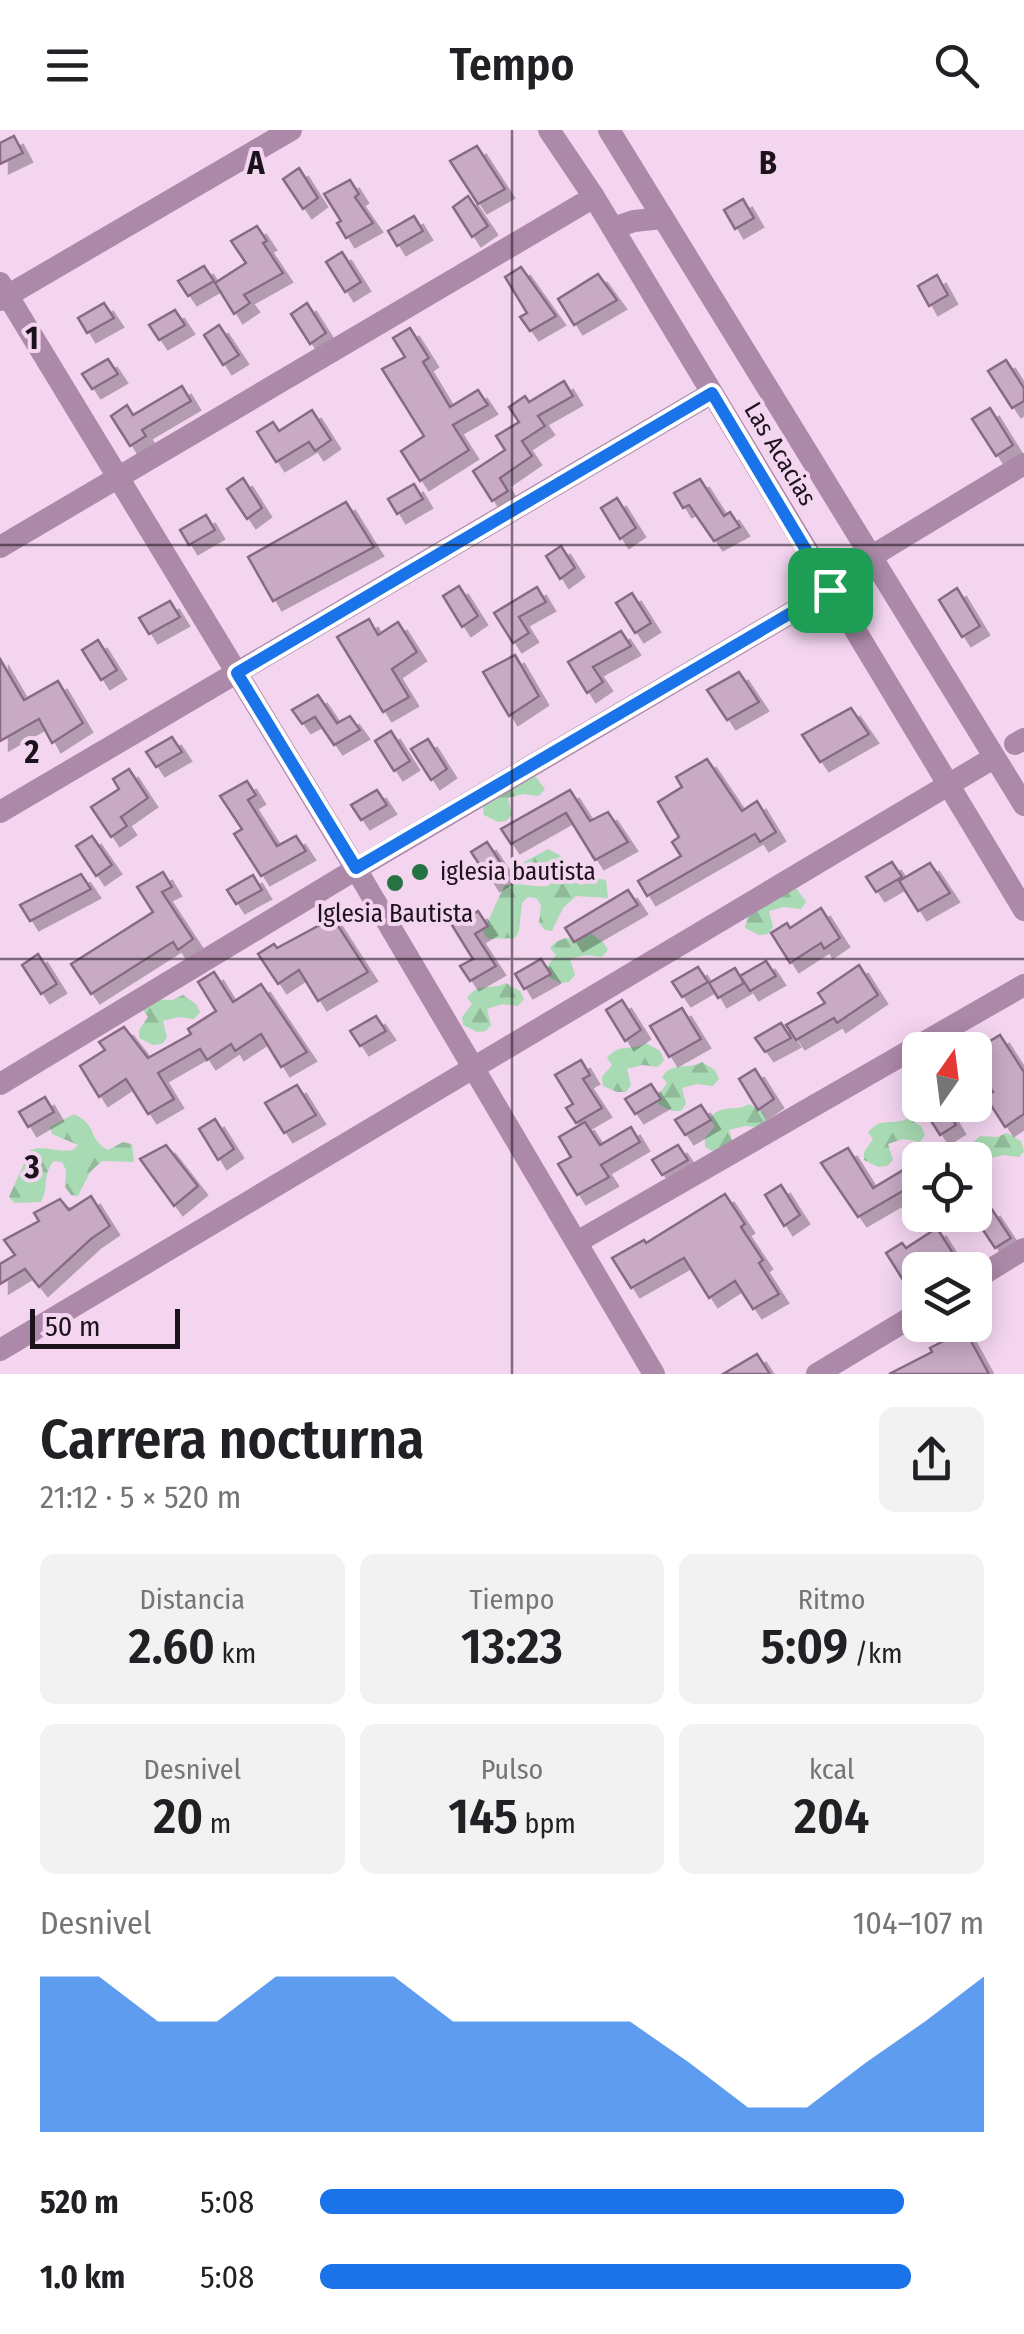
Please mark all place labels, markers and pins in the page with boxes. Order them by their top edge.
pin [788,548,873,633]
place label: iglesia bautista [440,857,596,887]
marker: iglesia bautista [409,861,431,883]
marker: Iglesia Bautista [384,872,406,894]
place label: Iglesia Bautista [317,899,473,929]

